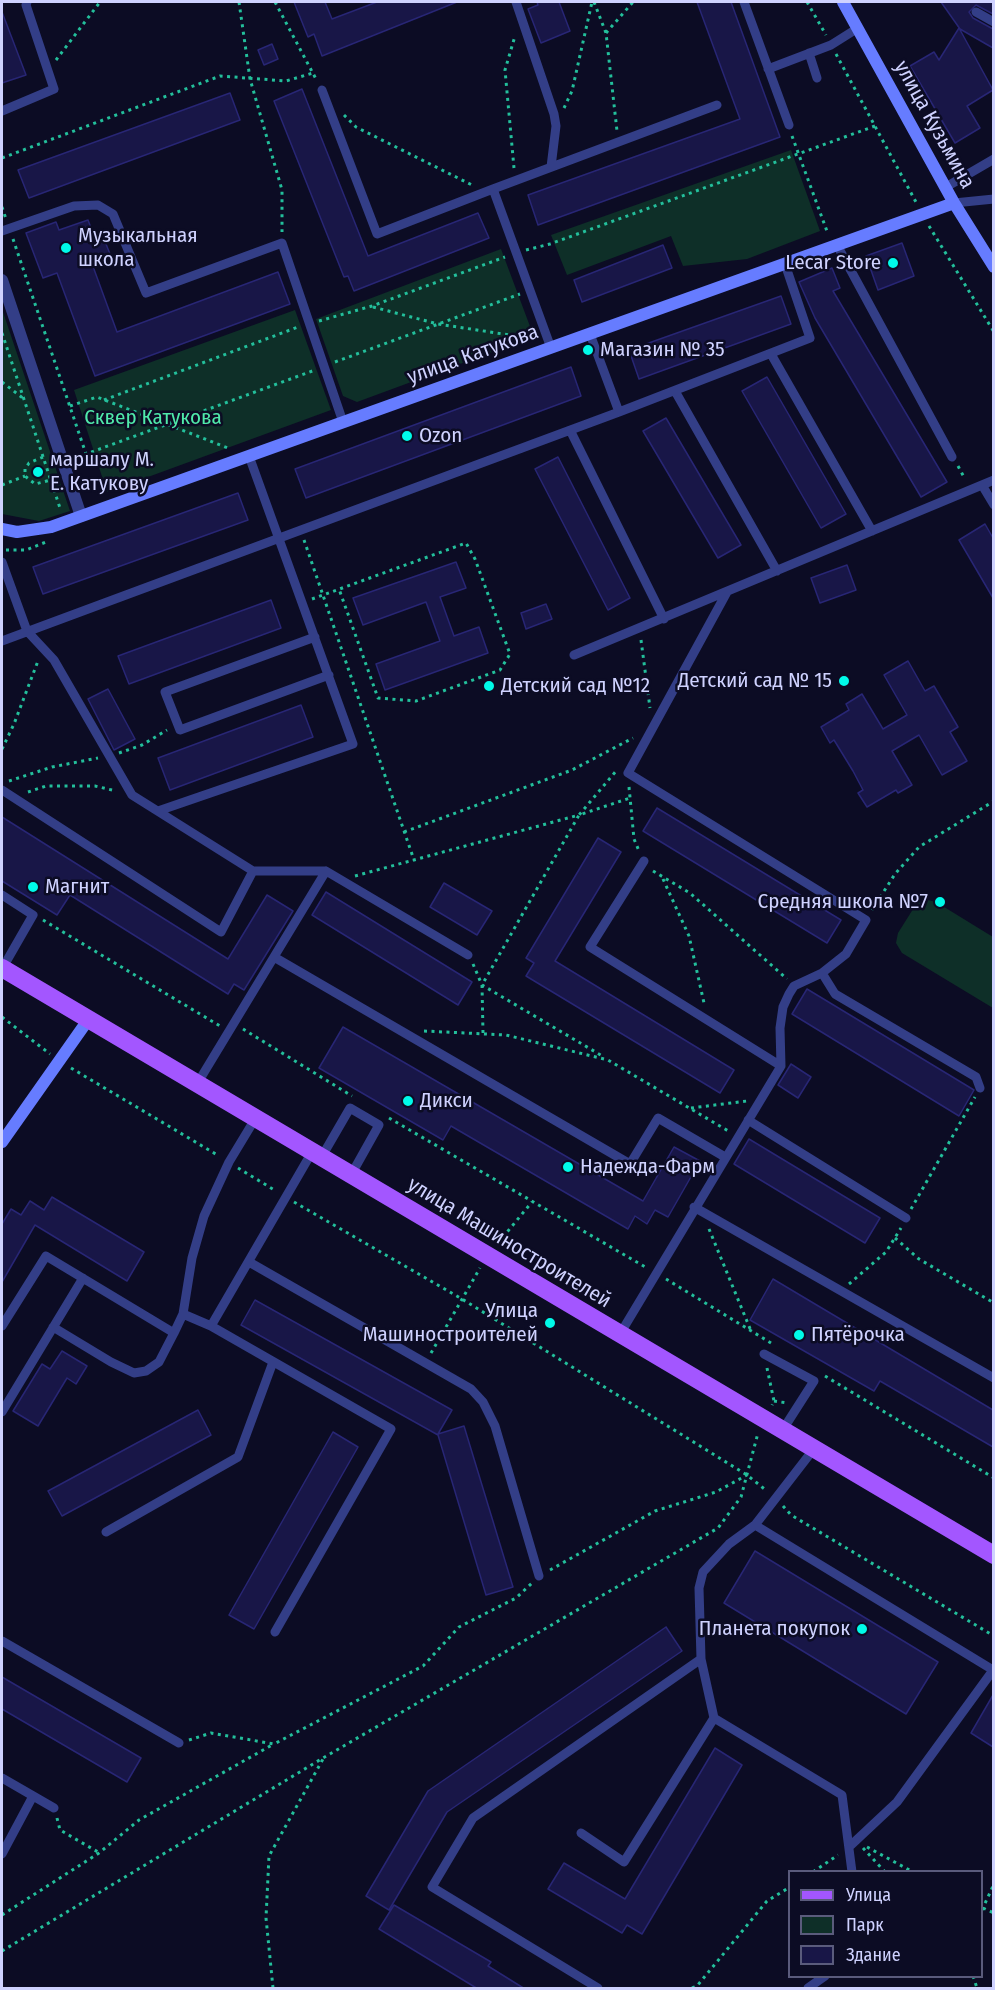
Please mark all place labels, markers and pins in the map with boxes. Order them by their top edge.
place label: Музыкальная школа [78,223,198,273]
marker: Музыкальная школа [59,241,73,255]
place label: Lecar Store [785,250,881,276]
marker: Lecar Store [886,256,900,270]
place label: Магазин № 35 [600,337,725,363]
marker: Магазин № 35 [581,343,595,357]
place label: Ozon [419,423,462,449]
marker: Ozon [400,429,414,443]
place label: маршалу М. Е. Катукову [50,447,154,497]
marker: маршалу М. Е. Катукову [31,465,45,479]
place label: Детский сад № 15 [678,668,832,694]
place label: Детский сад №12 [501,673,650,699]
marker: Детский сад № 15 [837,674,851,688]
marker: Детский сад №12 [482,679,496,693]
place label: Магнит [45,874,109,900]
marker: Магнит [26,880,40,894]
place label: Средняя школа №7 [758,889,928,915]
marker: Средняя школа №7 [933,895,947,909]
place label: Дикси [420,1088,473,1114]
marker: Дикси [401,1094,415,1108]
place label: Надежда-Фарм [580,1154,715,1180]
marker: Надежда-Фарм [561,1160,575,1174]
place label: Улица Машиностроителей [363,1298,538,1348]
marker: Улица Машиностроителей [543,1316,557,1330]
place label: Пятёрочка [811,1322,905,1348]
marker: Пятёрочка [792,1328,806,1342]
place label: Планета покупок [699,1616,850,1642]
marker: Планета покупок [855,1622,869,1636]

